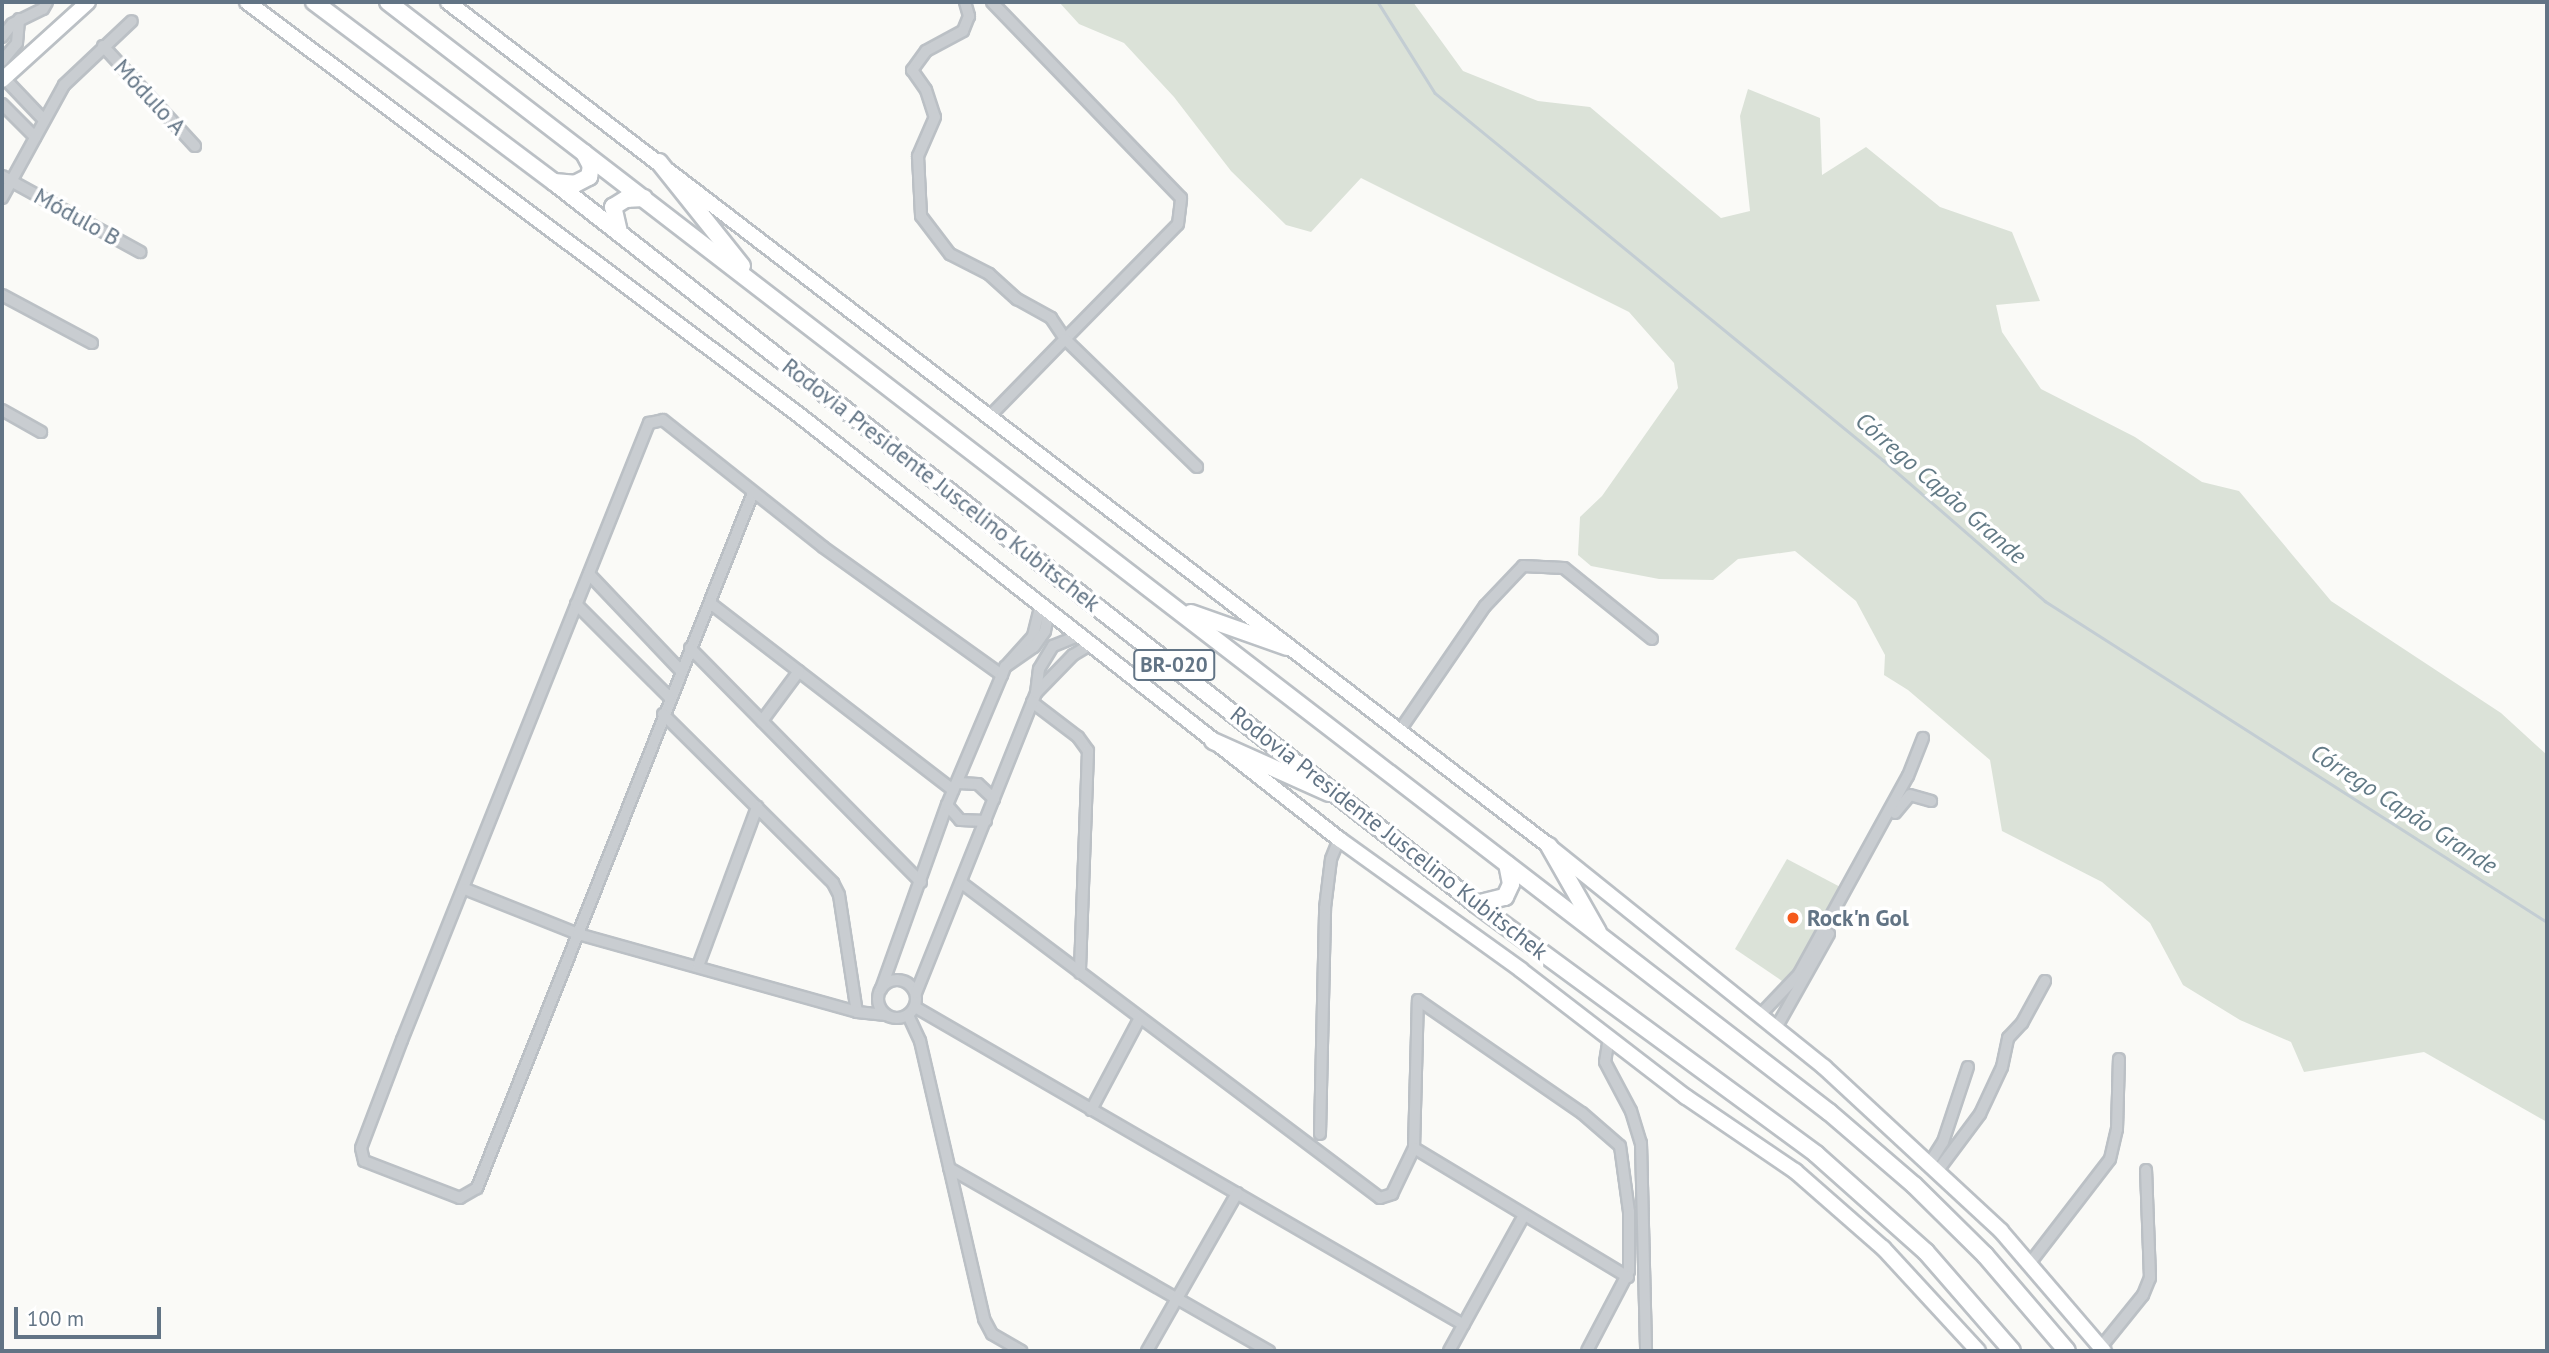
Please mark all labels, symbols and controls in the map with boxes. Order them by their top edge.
street label: Módulo A [108,53,192,141]
street label: Módulo B [29,182,125,252]
street label: Rodovia Presidente Juscelino Kubitschek [777,352,1105,618]
water label: Córrego Capão Grande [1850,406,2032,570]
road number: BR-020 [1132,648,1216,682]
street label: Rodovia Presidente Juscelino Kubitschek [1225,700,1553,966]
water label: Córrego Capão Grande [2305,738,2503,880]
place label: Rock'n Gol [1807,904,1909,932]
marker: Rock'n Gol [1785,910,1801,926]
scale bar [18,1294,164,1338]
text: 100 m [27,1305,84,1332]

